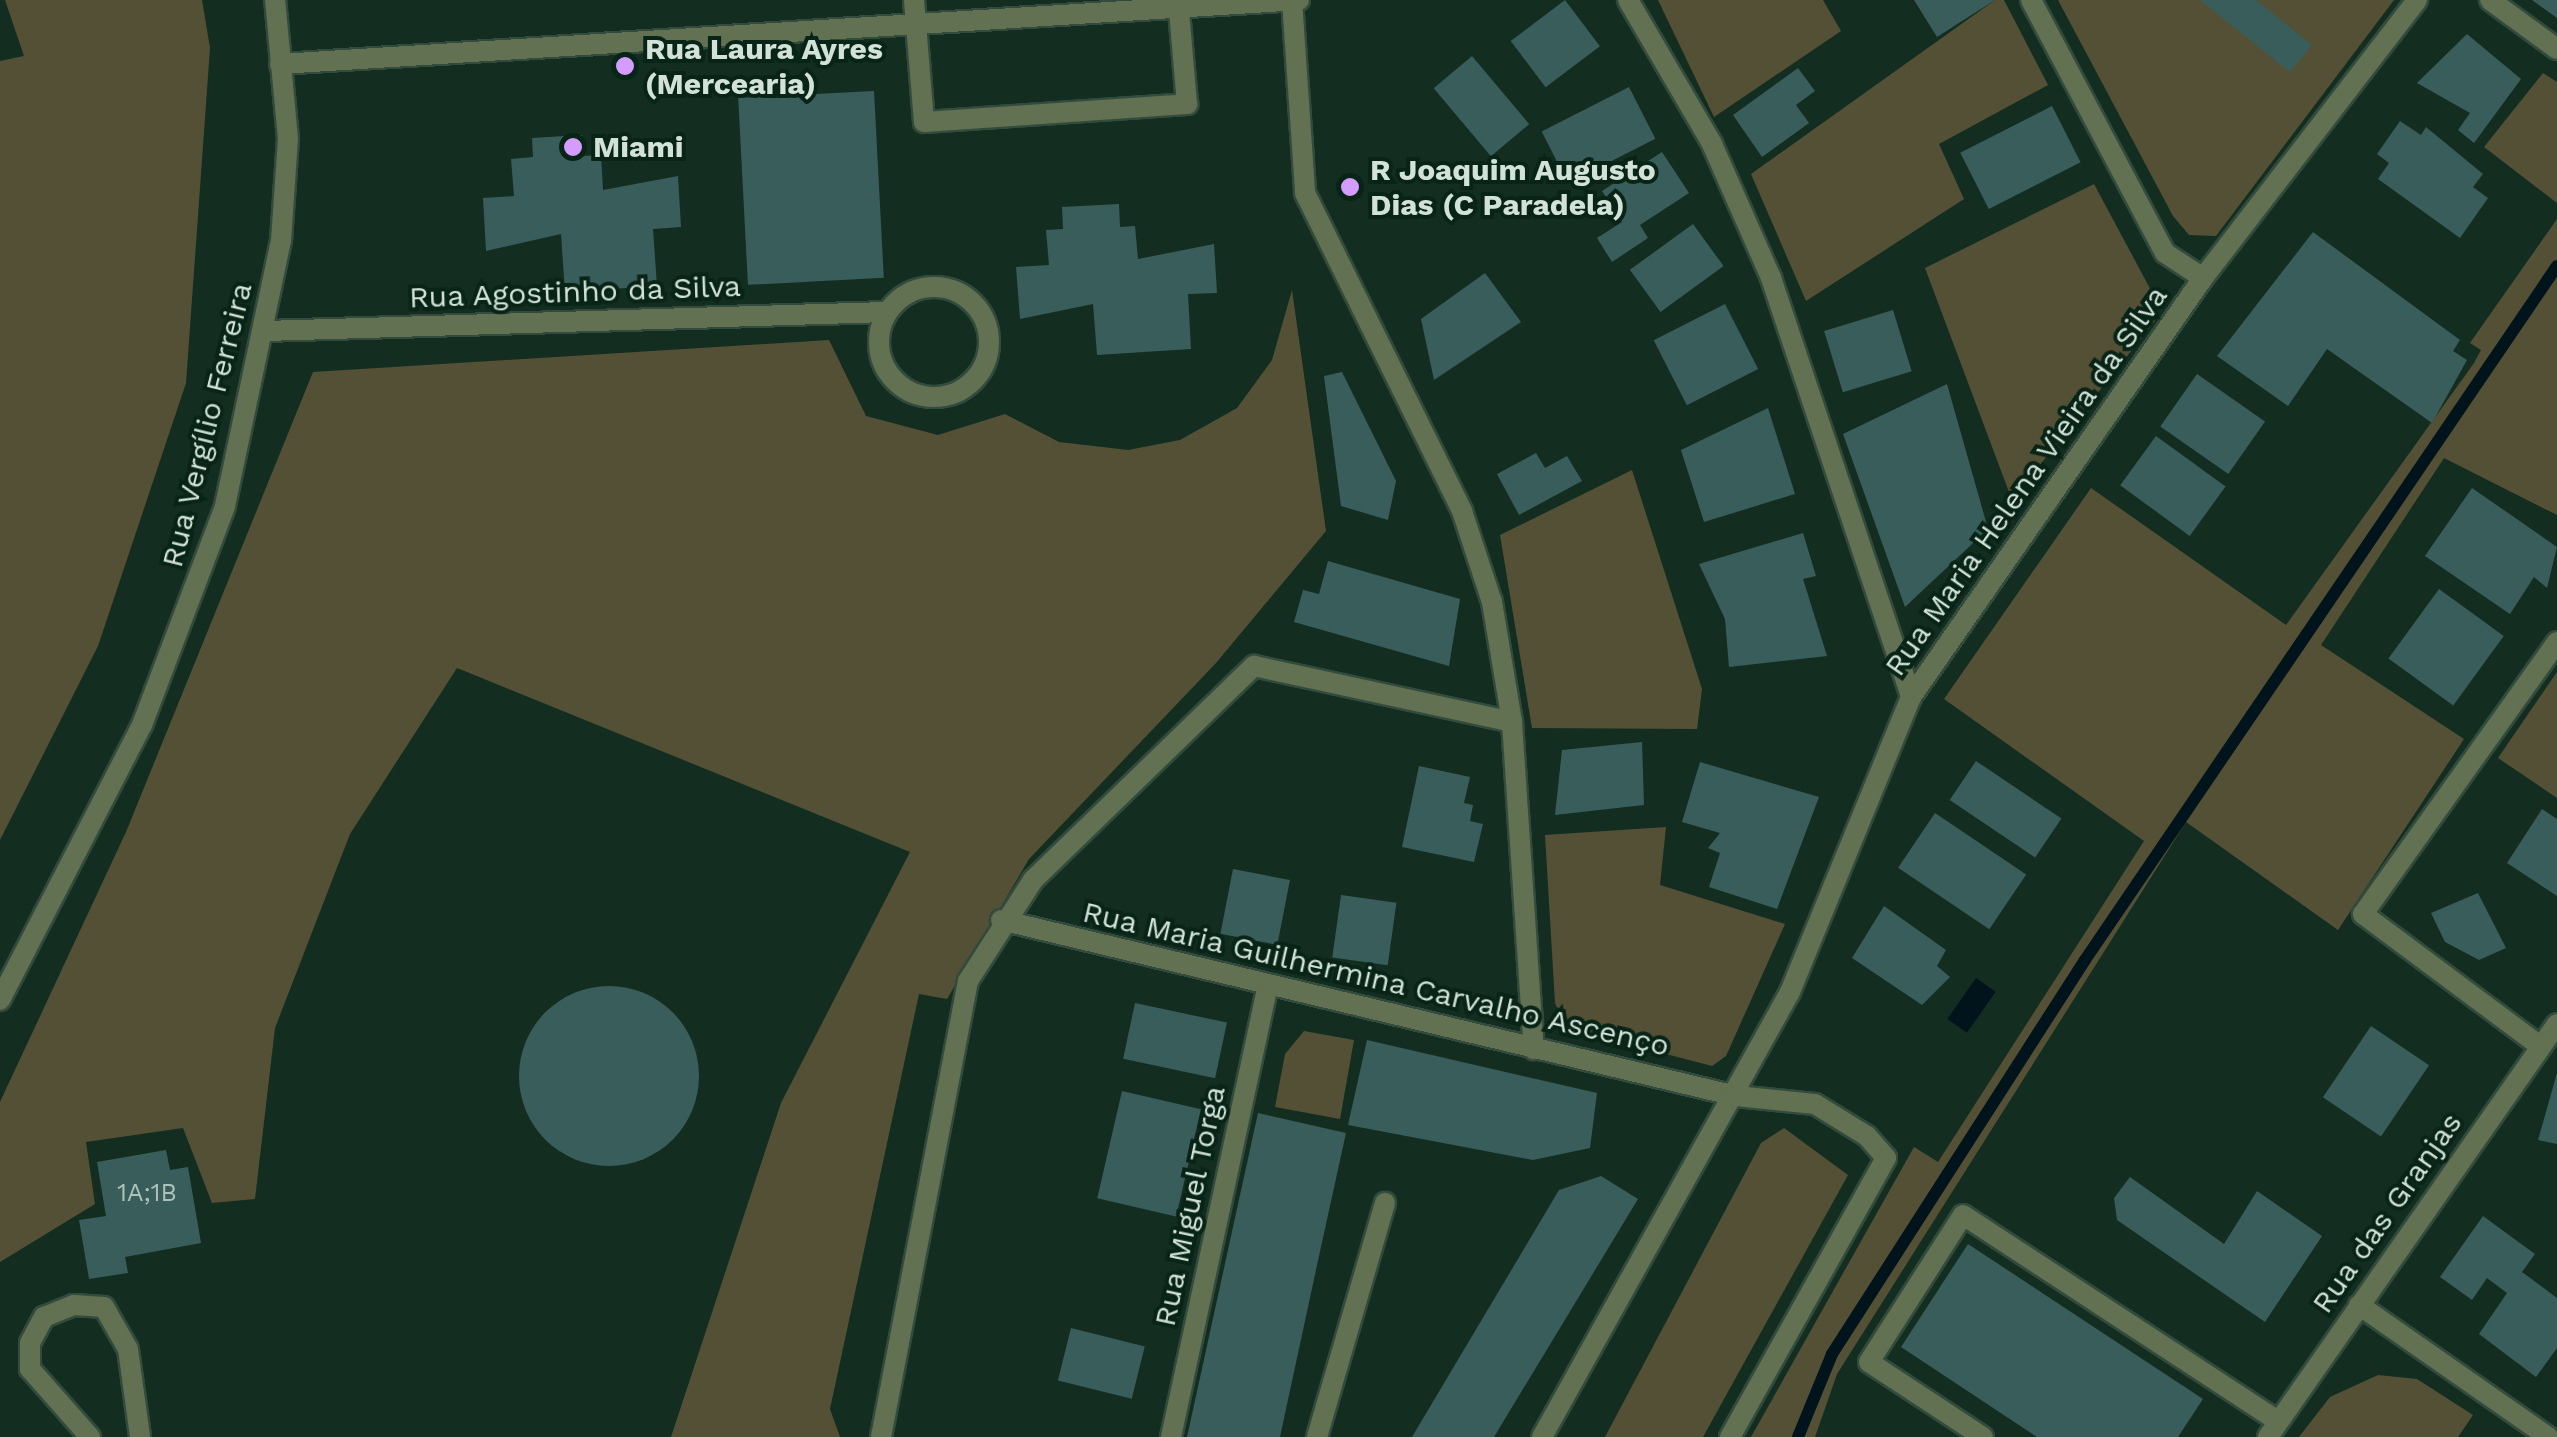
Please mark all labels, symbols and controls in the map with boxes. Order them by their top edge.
place label: Rua Laura Ayres (Mercearia) [645,31,884,102]
marker: Rua Laura Ayres (Mercearia) [614,55,636,77]
place label: Miami [593,129,683,165]
marker: Miami [562,136,584,158]
place label: R Joaquim Augusto Dias (C Paradela) [1370,152,1657,222]
marker: R Joaquim Augusto Dias (C Paradela) [1339,176,1361,198]
street label: Rua Agostinho da Silva [407,268,743,316]
street label: Rua Maria Helena Vieira da Silva [1876,277,2176,685]
street label: Rua Vergílio Ferreira [154,278,260,572]
street label: Rua Maria Guilhermina Carvalho Ascenço [1078,894,1674,1064]
street label: Rua Miguel Torga [1147,1081,1233,1331]
street label: Rua das Granjas [2304,1106,2470,1320]
house number: 1A;1B [117,1178,177,1208]

